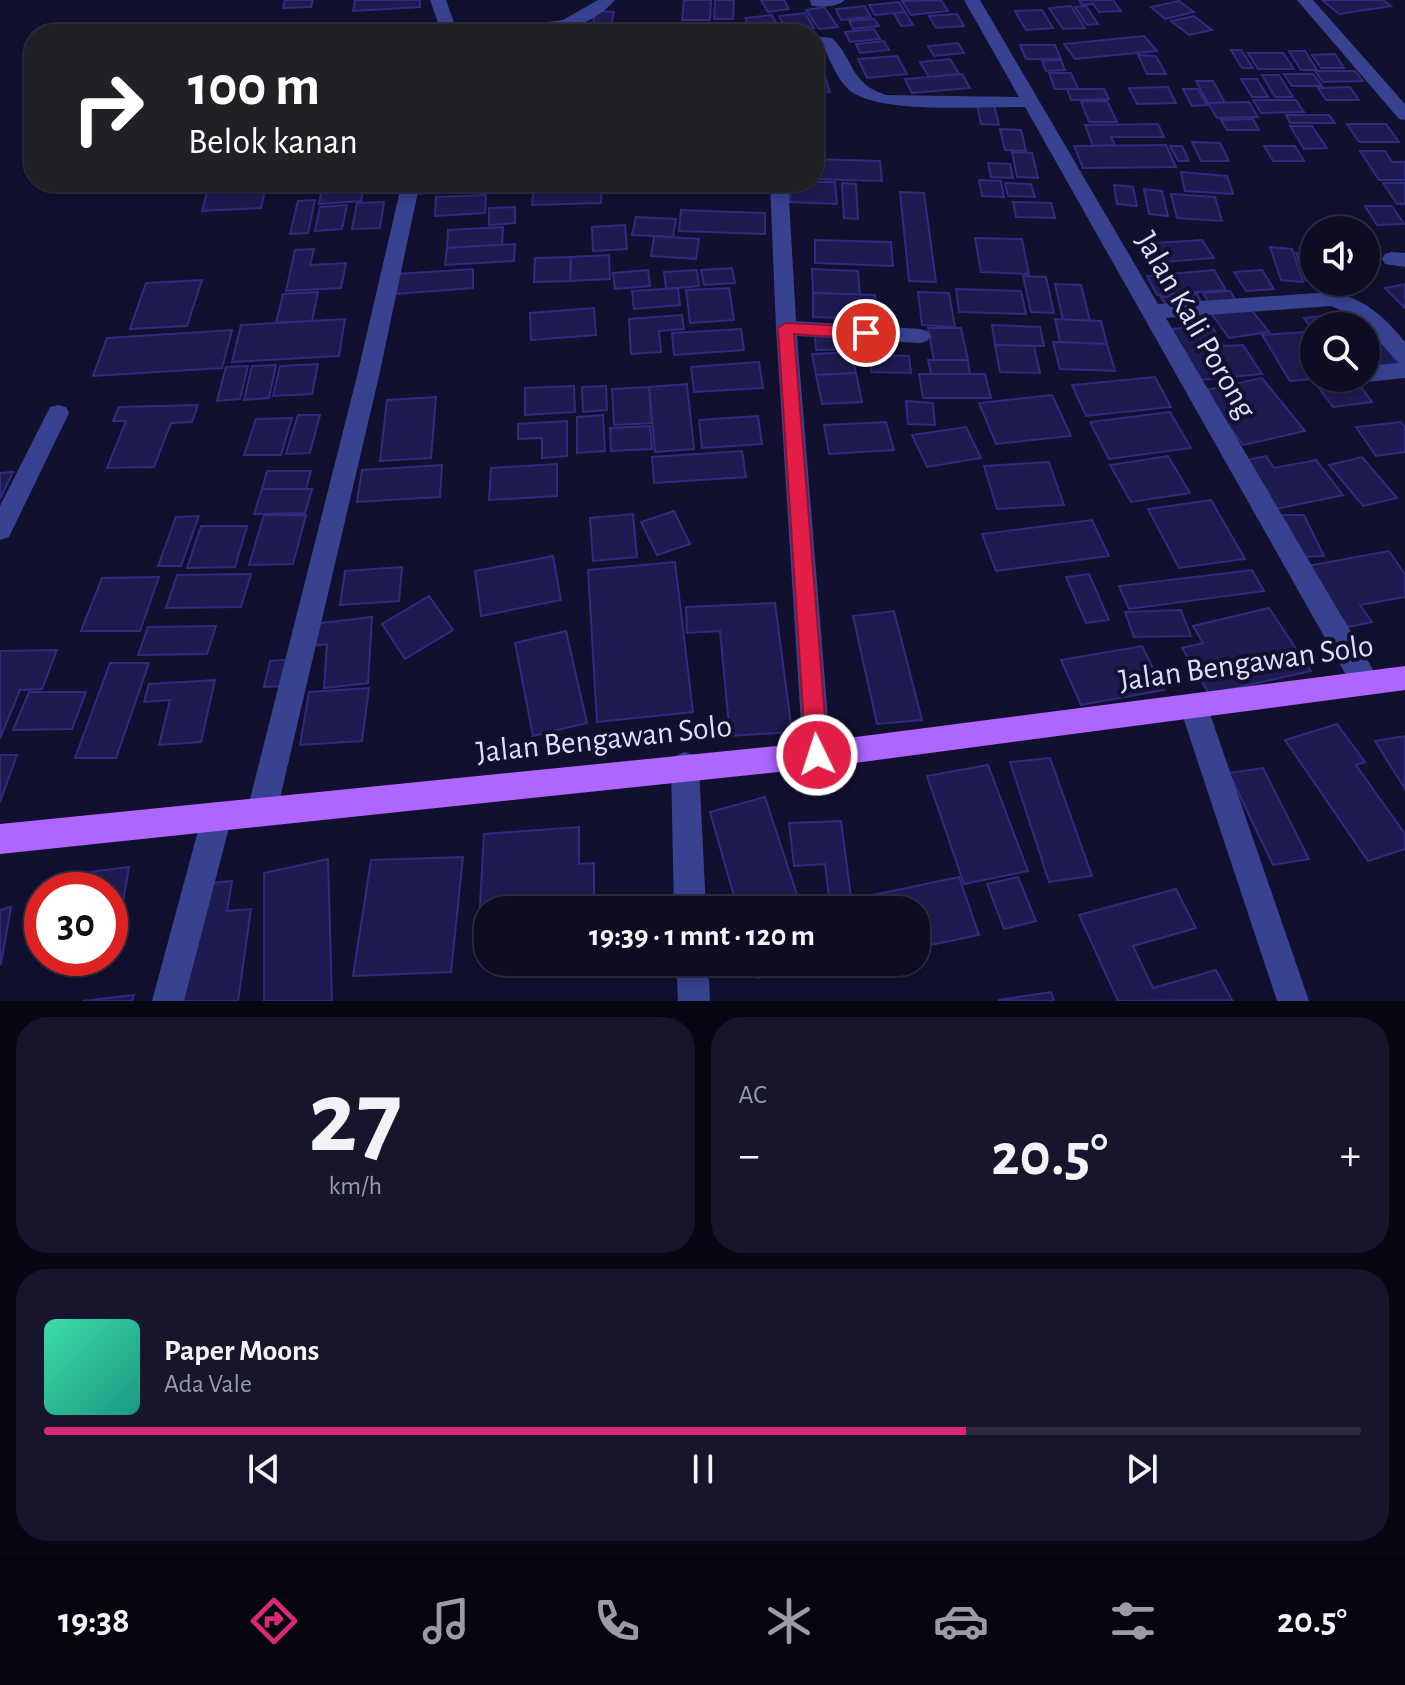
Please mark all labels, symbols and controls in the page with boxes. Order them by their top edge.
icon: right [56,56,160,160]
text: 100 m [188,59,320,115]
text: Belok kanan [188,124,358,160]
map controls [1300,216,1380,392]
button: sound [1300,216,1380,296]
street label: Jalan Kali Porong [1130,226,1262,424]
pin [832,299,900,367]
icon: arrive [844,311,888,355]
button: search [1300,312,1380,392]
street label: Jalan Bengawan Solo [1117,629,1375,697]
street label: Jalan Bengawan Solo [475,710,733,768]
position arrow [775,713,859,797]
speed limit sign: 30 [24,872,128,976]
text: 19:39 · 1 mnt · 120 m [589,921,815,951]
text: 27 [308,1067,402,1171]
text: AC [739,1082,767,1108]
text: 20.5° [991,1126,1108,1186]
text: − [739,1134,760,1178]
text: + [1340,1134,1361,1178]
text: km/h [328,1173,382,1199]
text: Paper Moons [164,1336,319,1366]
text: Ada Vale [164,1371,252,1397]
icon: previous [242,1447,286,1491]
icon: pause [681,1447,725,1491]
icon: next [1120,1447,1164,1491]
icon: directions [246,1593,302,1649]
icon: music [418,1593,474,1649]
icon: phone [589,1593,645,1649]
icon: climate [761,1593,817,1649]
icon: car [933,1593,989,1649]
icon: filters [1105,1593,1161,1649]
text: 19:38 [58,1603,130,1639]
text: 20.5° [1277,1603,1347,1639]

